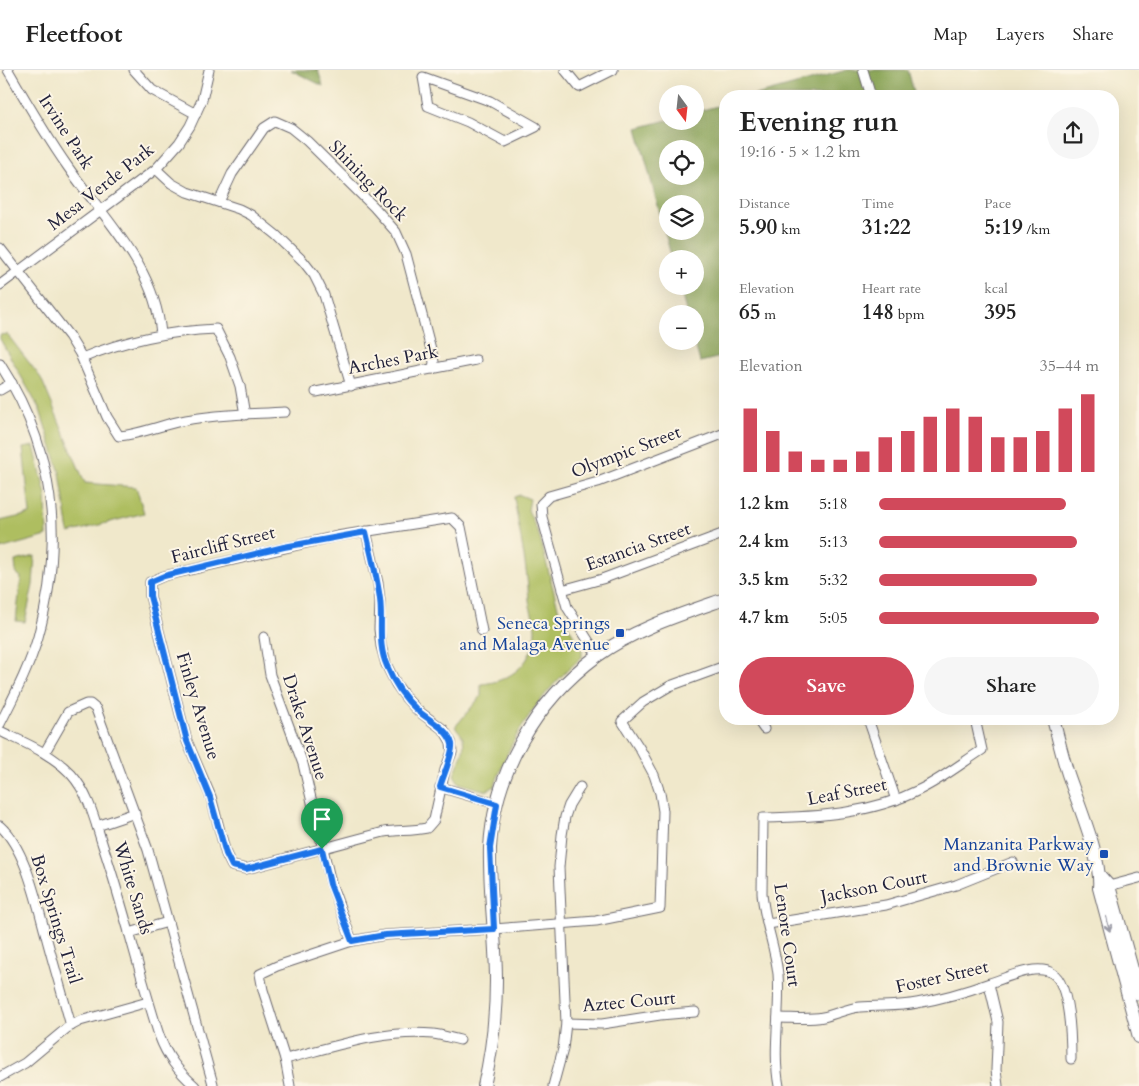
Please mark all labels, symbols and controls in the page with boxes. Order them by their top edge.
text: Fleetfoot [25,18,122,51]
text: Map [933,22,968,47]
text: Layers [996,22,1045,47]
text: Share [1073,22,1114,47]
north arrow [659,85,704,130]
map controls [659,85,704,350]
street label: Irvine Park [32,90,100,175]
text: Evening run [739,103,898,141]
button: share [1047,107,1099,159]
street label: Shining Rock [323,135,414,228]
street label: Mesa Verde Park [43,137,160,237]
button: locate [659,140,704,185]
text: 19:16 · 5 × 1.2 km [739,141,860,163]
text: Distance [739,194,790,213]
text: Time [862,194,894,213]
text: Pace [984,194,1011,213]
button: layers [659,195,704,240]
text: 5.90 [739,213,777,242]
text: 31:22 [862,213,911,242]
text: 5:19 [984,213,1023,242]
text: km [777,220,800,239]
text: /km [1023,220,1050,239]
button: + [659,250,704,295]
text: Elevation [739,279,795,298]
text: Heart rate [862,279,921,298]
text: kcal [984,279,1008,298]
text: 65 [739,298,761,327]
text: 148 [862,298,894,327]
text: 395 [984,298,1017,327]
button: − [659,305,704,350]
text: m [761,305,776,324]
text: bpm [894,305,925,324]
street label: Arches Park [346,339,440,381]
text: Elevation [739,355,803,377]
text: 35–44 m [1040,355,1099,377]
street label: Olympic Street [567,419,685,484]
text: 1.2 km [739,493,789,515]
text: 5:18 [819,493,848,515]
street label: Estancia Street [582,516,694,578]
street label: Faircliff Street [168,520,278,570]
text: 2.4 km [739,531,789,553]
text: 5:13 [819,531,848,553]
text: 3.5 km [739,569,789,591]
text: 5:32 [819,569,848,591]
text: 4.7 km [739,607,789,629]
text: 5:05 [819,607,848,629]
place label: Seneca Springs and Malaga Avenue [459,611,610,657]
marker: Seneca Springs and Malaga Avenue [614,627,626,639]
street label: Finley Avenue [170,649,226,763]
button: Save [739,657,914,715]
button: Share [924,657,1099,715]
street label: Drake Avenue [276,671,334,783]
street label: Leaf Street [805,772,889,812]
pin [301,798,343,849]
icon: arrive [308,805,336,833]
place label: Manzanita Parkway and Brownie Way [943,832,1094,878]
street label: White Sands [107,837,159,938]
marker: Manzanita Parkway and Brownie Way [1098,848,1110,860]
street label: Box Springs Trail [24,851,88,987]
street label: Jackson Court [816,864,930,910]
street label: Lenore Court [767,882,807,989]
one-way arrow [1104,915,1114,931]
street label: Foster Street [893,954,991,1000]
street label: Aztec Court [581,985,677,1019]

